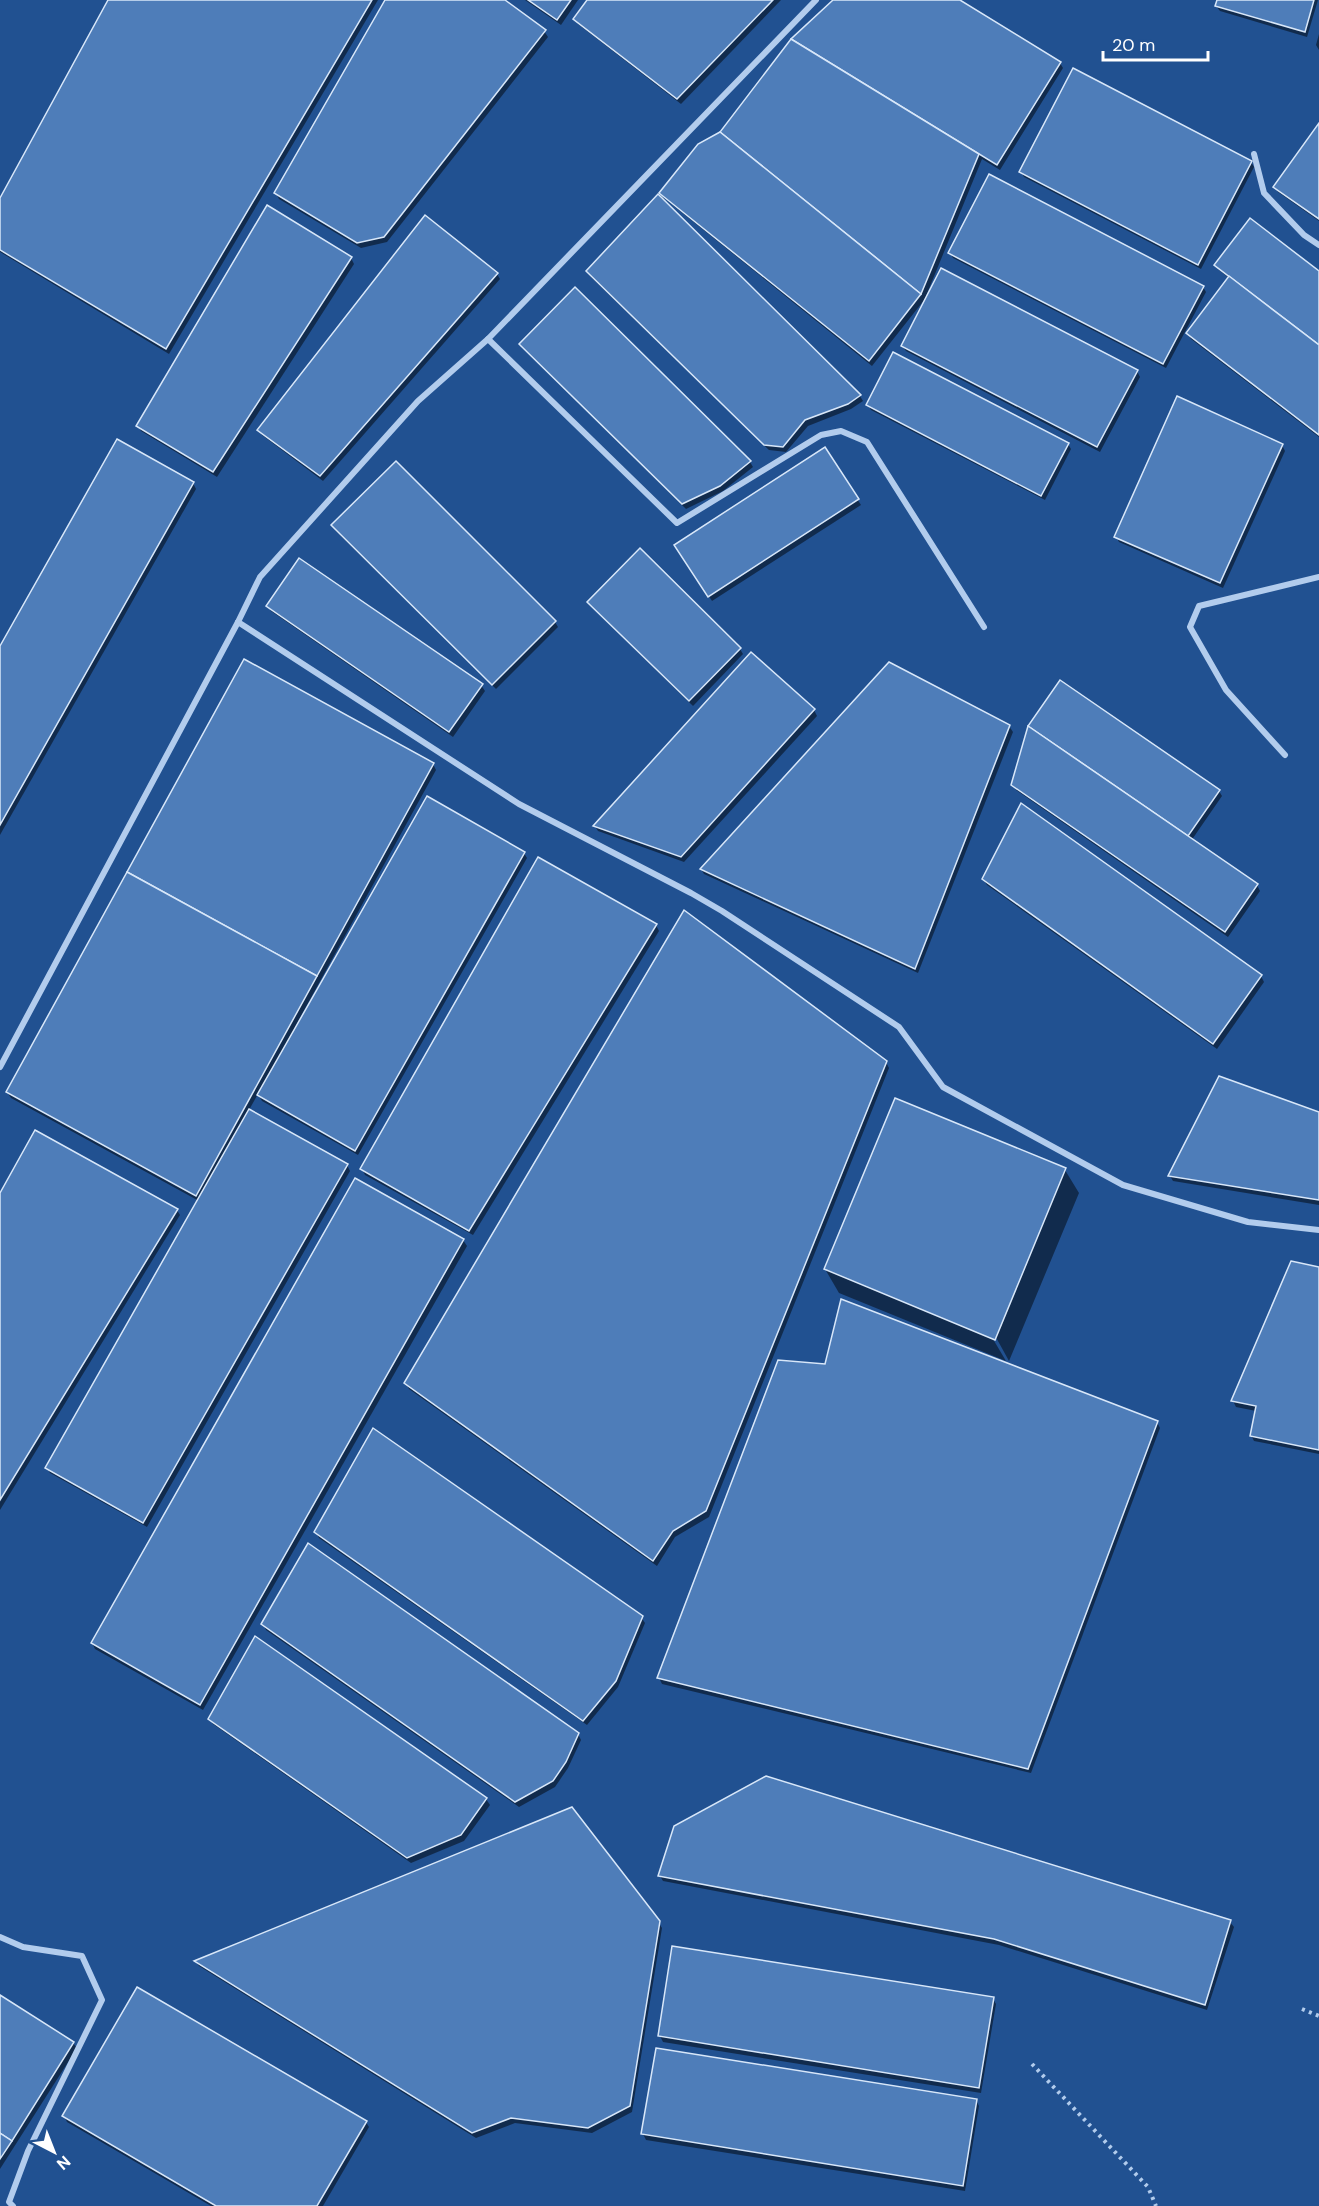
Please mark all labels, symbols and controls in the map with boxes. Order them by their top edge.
scale bar [1103,24,1208,62]
text: 20 m [1112,33,1155,57]
north arrow [24,2122,84,2182]
text: N [52,2151,75,2174]

